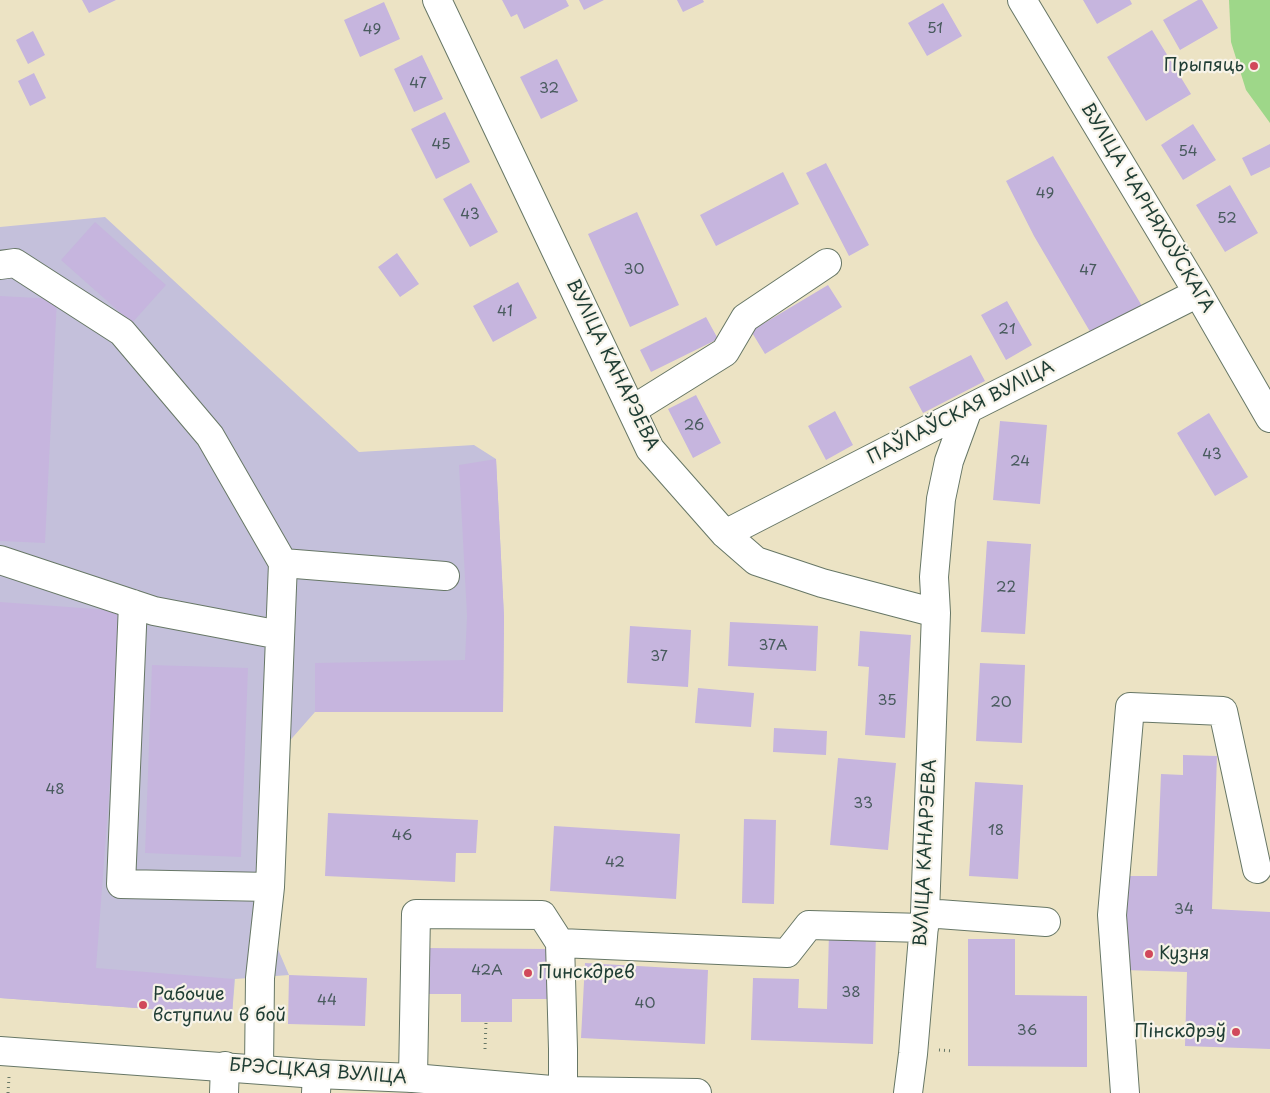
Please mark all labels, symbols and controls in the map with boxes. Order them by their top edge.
house number: 51 [927,20,943,38]
house number: 49 [363,21,381,39]
place label: Прыпяць [1164,55,1244,77]
marker: Прыпяць [1248,60,1260,72]
house number: 47 [409,75,427,93]
house number: 32 [539,80,559,98]
street label: ВУЛІЦА ЧАРНЯХОЎСКАГА [1076,99,1218,317]
house number: 45 [431,136,451,154]
house number: 54 [1178,143,1198,161]
house number: 49 [1036,185,1054,203]
house number: 43 [460,206,480,224]
house number: 52 [1217,210,1237,228]
house number: 30 [624,261,644,279]
house number: 47 [1079,262,1097,280]
street label: ВУЛІЦА КАНАРЭЕВА [561,276,663,454]
house number: 41 [497,303,513,321]
house number: 21 [998,321,1016,339]
street label: ПАЎЛАЎСКАЯ ВУЛІЦА [864,356,1058,470]
house number: 26 [684,417,704,435]
house number: 43 [1202,446,1222,464]
house number: 24 [1010,453,1030,471]
house number: 22 [996,579,1016,597]
house number: 37А [758,637,788,655]
house number: 37 [650,648,668,666]
house number: 35 [877,692,897,710]
house number: 20 [990,694,1012,712]
street label: ВУЛІЦА КАНАРЭЕВА [910,759,942,947]
house number: 48 [45,781,65,799]
house number: 33 [853,795,873,813]
house number: 18 [988,822,1004,840]
house number: 46 [392,827,412,845]
house number: 42 [605,854,625,872]
house number: 34 [1174,901,1194,919]
place label: Кузня [1159,943,1209,965]
marker: Кузня [1143,948,1155,960]
house number: 42А [471,962,503,980]
place label: Пинскдрев [538,962,635,984]
marker: Пинскдрев [522,967,534,979]
place label: Рабочие вступили в бой [153,984,286,1026]
house number: 38 [841,984,861,1002]
house number: 44 [317,992,337,1010]
house number: 40 [635,995,655,1013]
marker: Рабочие вступили в бой [137,999,149,1011]
place label: Пінскдрэў [1134,1021,1226,1043]
house number: 36 [1017,1022,1037,1040]
marker: Пінскдрэў [1230,1026,1242,1038]
street label: БРЭСЦКАЯ ВУЛІЦА [228,1055,408,1089]

